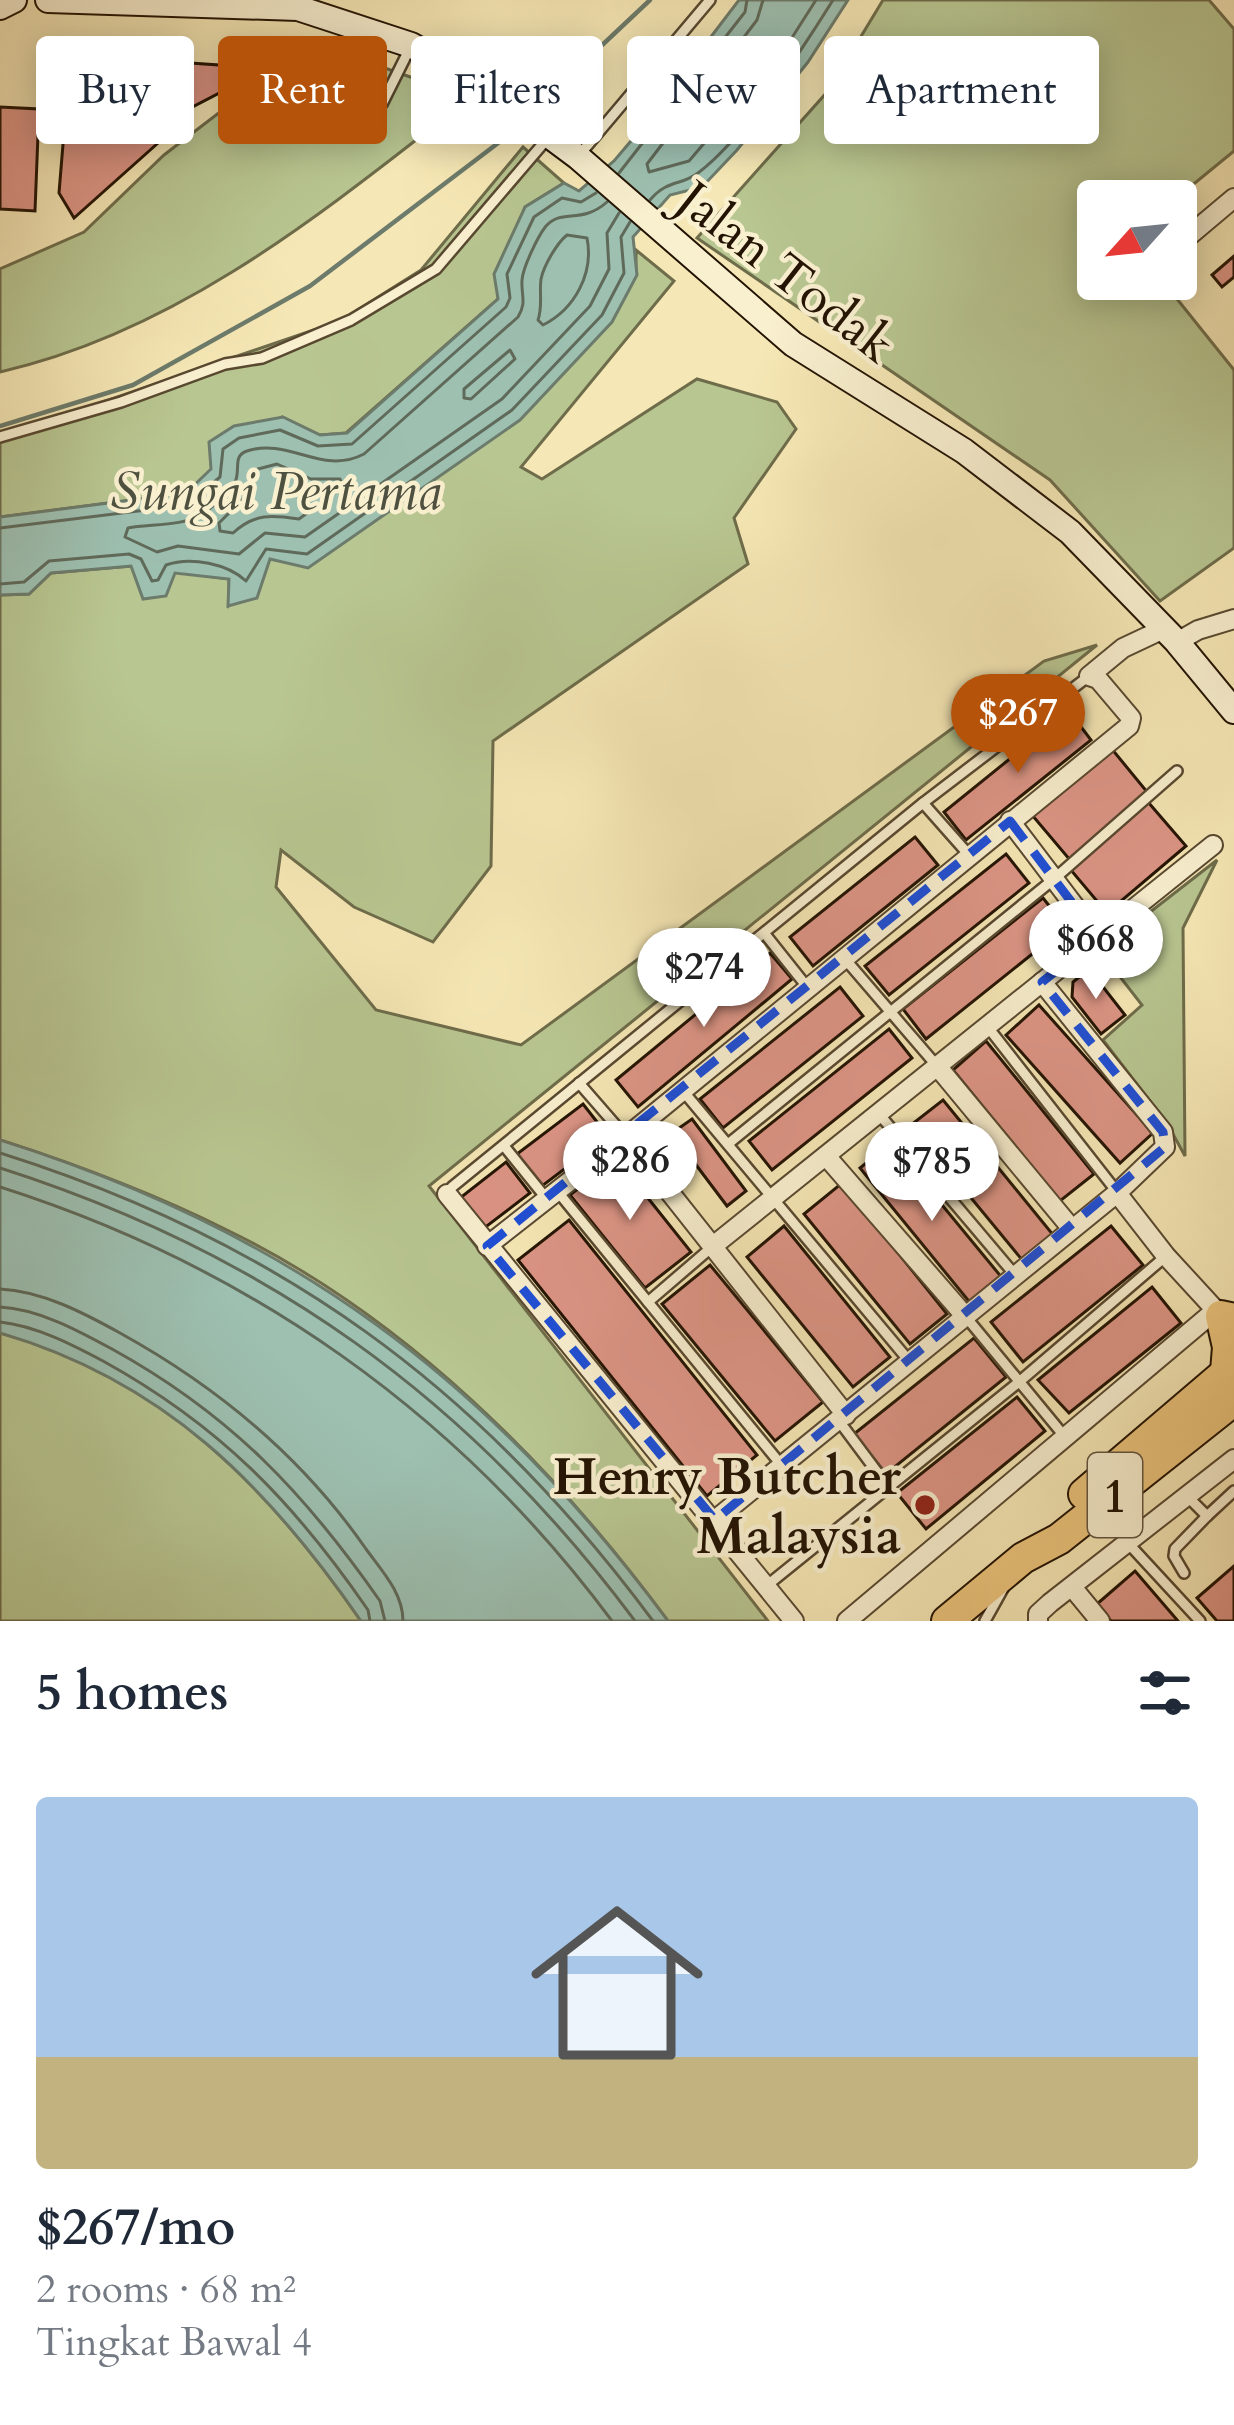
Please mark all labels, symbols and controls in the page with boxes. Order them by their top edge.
chip: Buy [36,36,194,144]
chip: Rent [218,36,387,144]
chip: Filters [411,36,603,144]
chip: New [627,36,800,144]
chip: Apartment [824,36,1099,144]
street label: Jalan Todak [657,161,910,380]
north arrow [1077,180,1197,300]
map controls [1077,180,1197,300]
water label: Sungai Pertama [110,456,442,529]
pin: $267 [947,674,1089,776]
text: $267 [978,686,1058,739]
pin: $668 [1025,900,1167,1002]
text: $668 [1056,912,1136,965]
pin: $274 [633,928,775,1030]
text: $274 [664,940,744,993]
pin: $286 [559,1121,701,1223]
pin: $785 [861,1122,1003,1224]
text: $286 [590,1133,670,1186]
text: $785 [892,1134,972,1187]
place label: Henry Butcher Malaysia [553,1443,902,1572]
road number: 1 [1088,1453,1142,1537]
marker: Henry Butcher Malaysia [912,1492,938,1518]
text: 5 homes [36,1658,228,1728]
icon: filters [1132,1660,1198,1726]
icon: home [509,1875,725,2091]
text: $267/mo [36,2193,235,2263]
text: 2 rooms · 68 m² [36,2263,296,2316]
text: Tingkat Bawal 4 [36,2316,312,2369]

